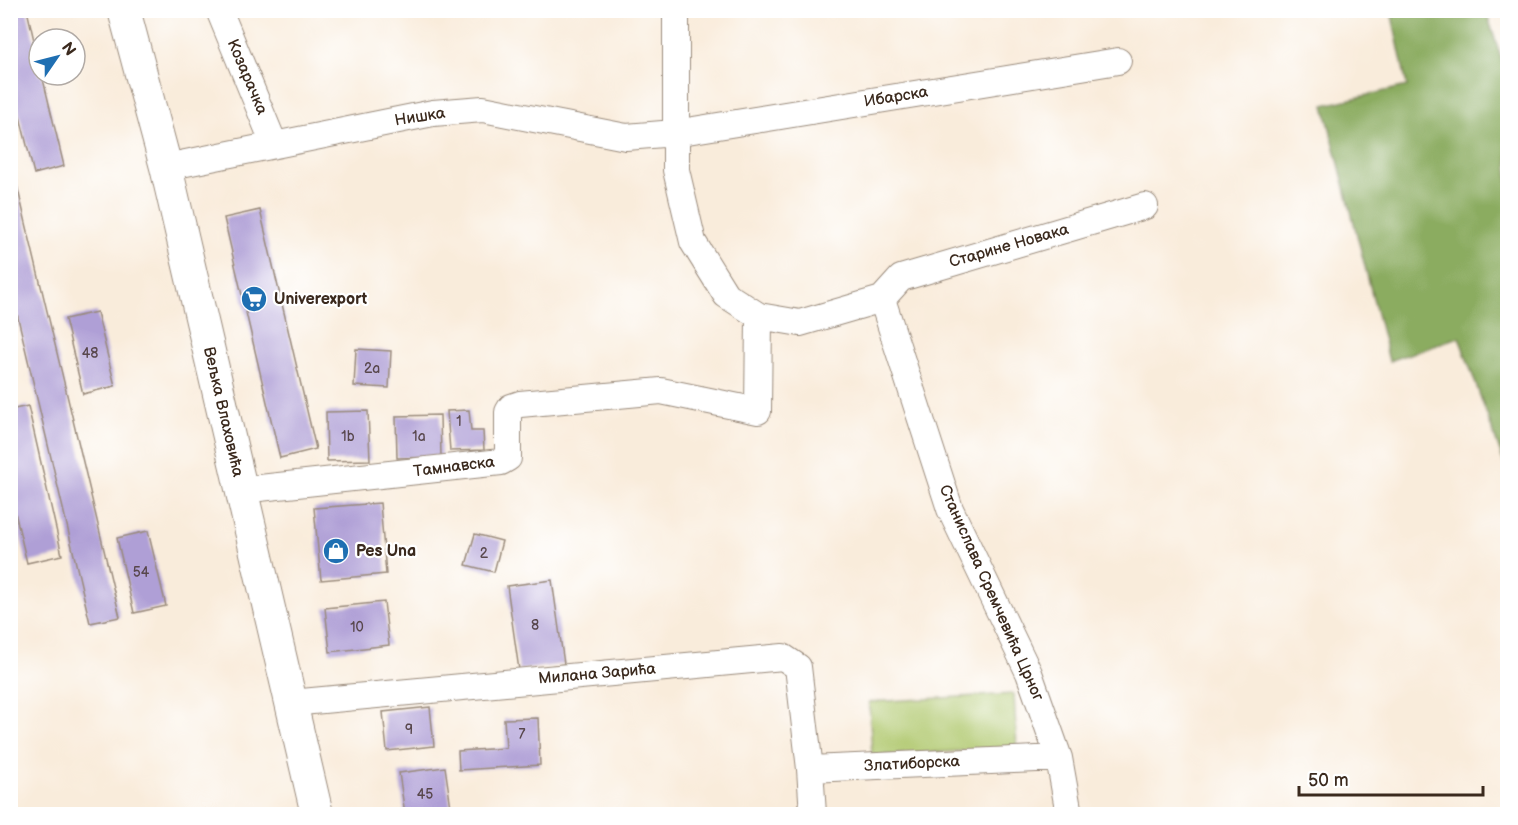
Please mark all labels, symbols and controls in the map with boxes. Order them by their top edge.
north arrow [27,27,87,87]
street label: Козарачка [223,36,272,118]
text: N [57,39,79,60]
street label: Ибарска [863,82,930,111]
street label: Нишка [393,104,447,130]
street label: Старине Новака [947,220,1071,272]
supermarket icon: Univerexport [239,284,269,314]
place label: Univerexport [274,290,368,309]
house number: 48 [82,345,98,362]
street label: Вељка Влаховића [199,345,247,479]
house number: 2a [364,360,380,377]
house number: 1 [456,413,462,430]
house number: 1b [341,428,355,445]
house number: 1a [412,428,426,445]
street label: Тамнавска [412,453,496,481]
street label: Станислава Сремчевића Црног [935,482,1047,704]
shop icon: Pes Una [321,536,351,566]
place label: Pes Una [356,542,416,561]
house number: 2 [480,545,489,562]
house number: 54 [133,564,150,581]
house number: 8 [531,617,539,634]
house number: 10 [350,619,364,636]
street label: Милана Зарића [537,659,657,689]
house number: 9 [405,721,413,738]
house number: 7 [519,726,526,743]
street label: Златиборска [864,752,961,776]
scale bar [1299,759,1484,797]
text: 50 m [1308,770,1349,791]
house number: 45 [417,786,433,803]

